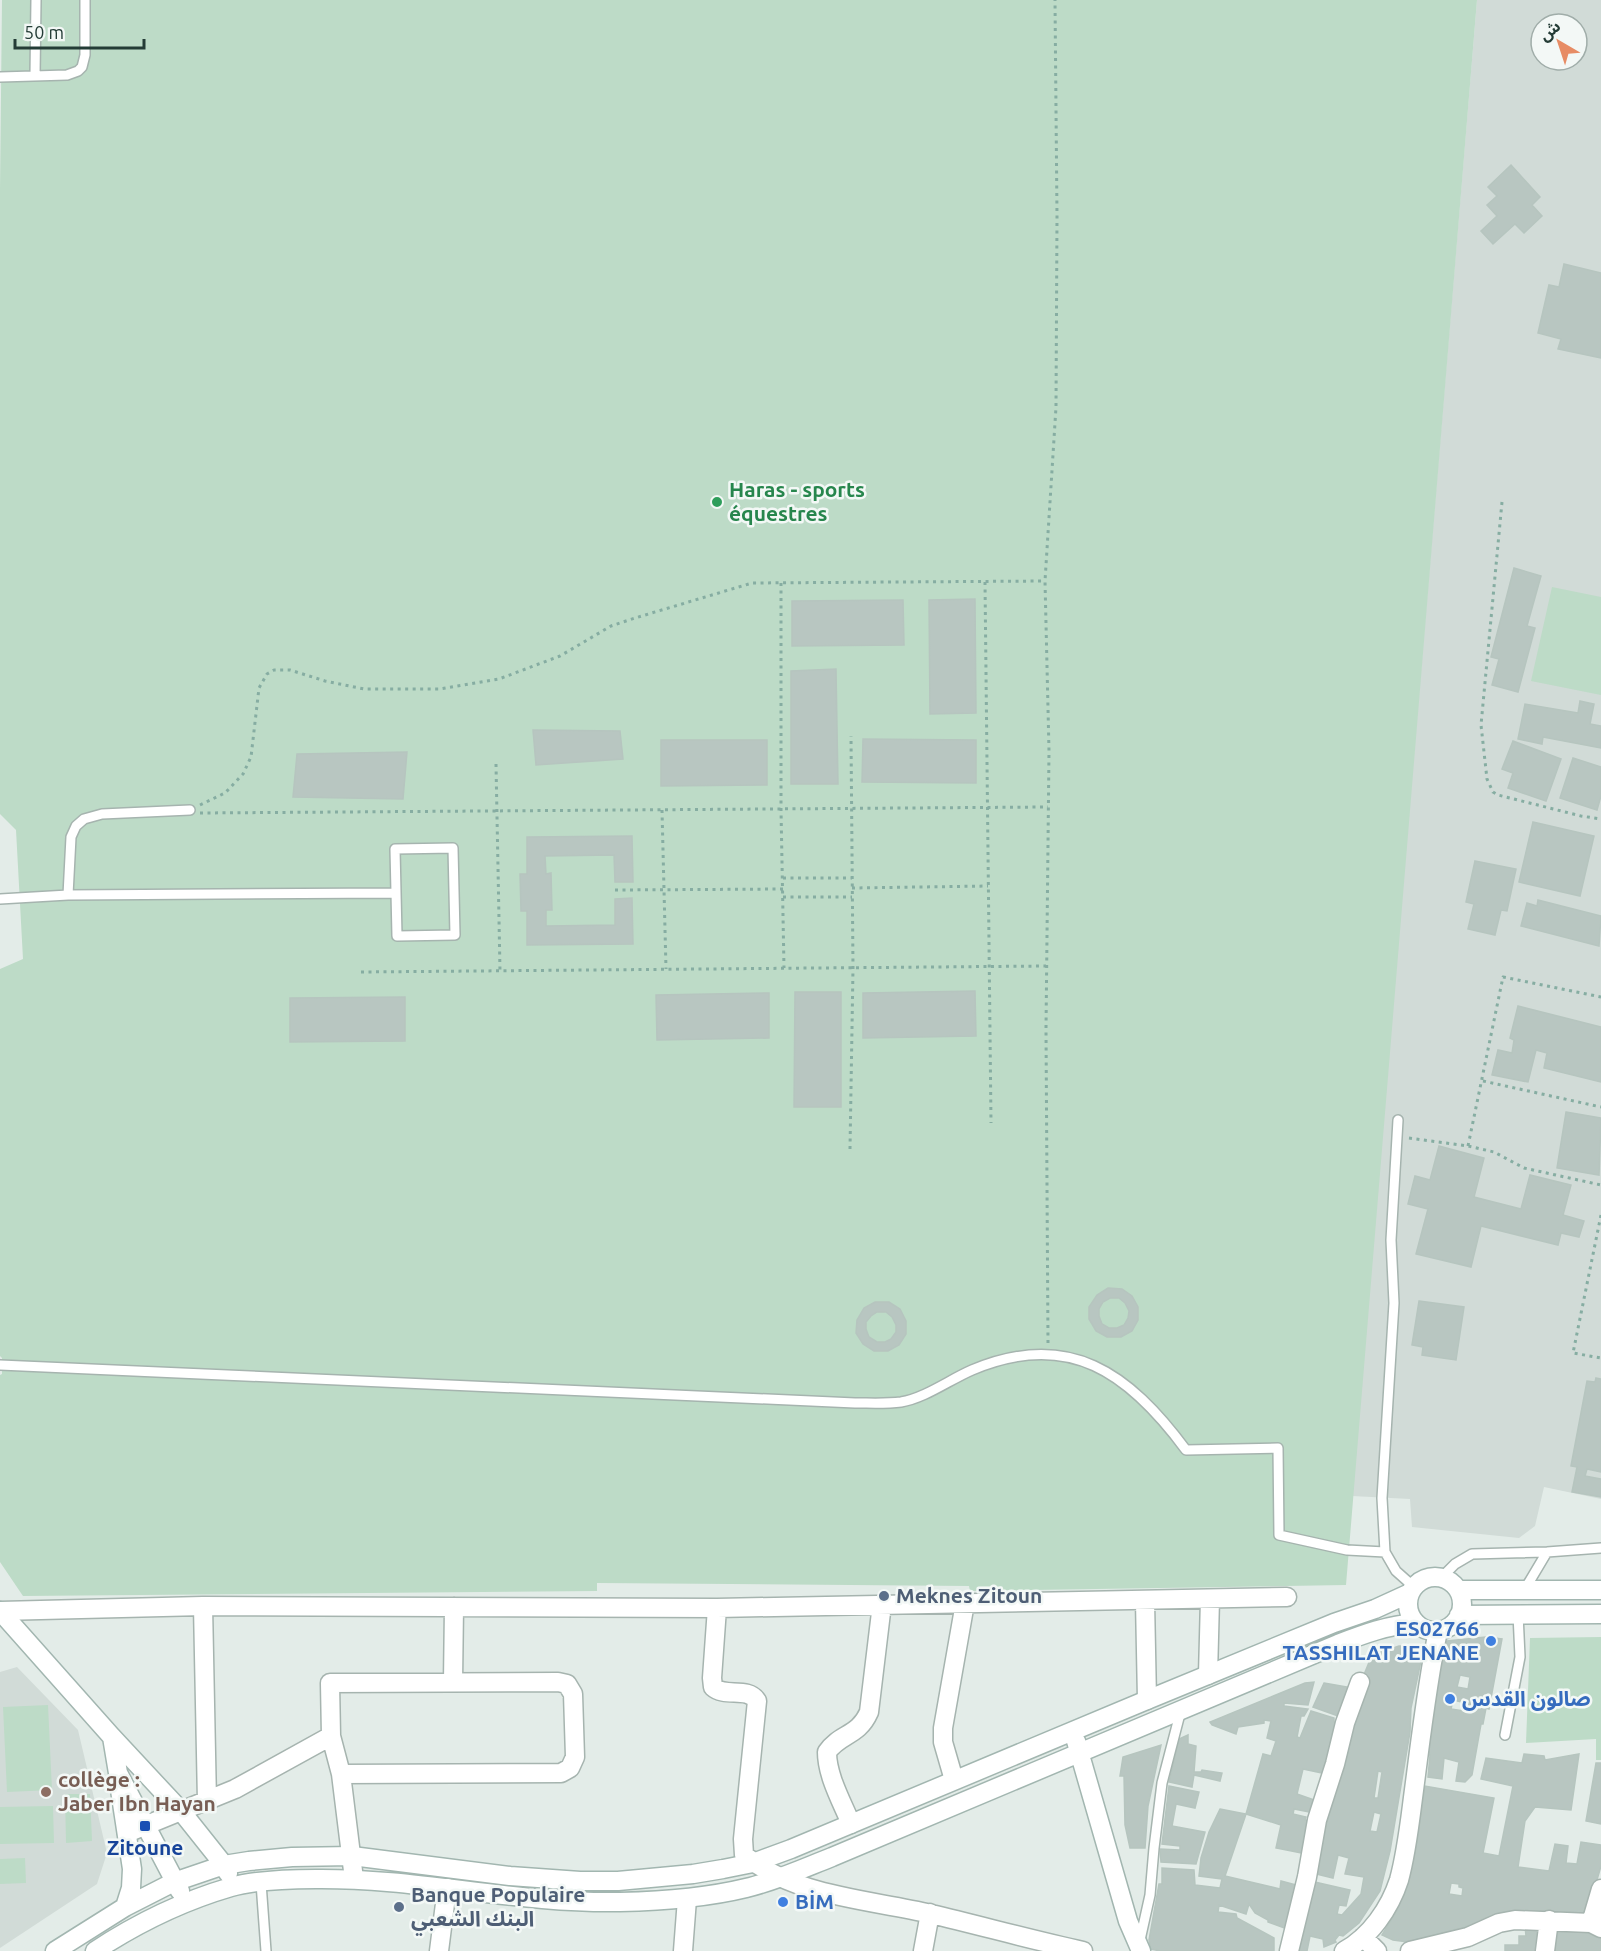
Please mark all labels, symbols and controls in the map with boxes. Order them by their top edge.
scale bar [15,12,144,50]
north arrow [1529,12,1589,72]
text: ش [1535,16,1564,45]
text: 50 m [24,22,64,42]
place label: Haras - sports équestres [729,477,865,525]
marker: Haras - sports équestres [710,495,724,509]
place label: Meknes Zitoun [896,1583,1042,1607]
marker: Meknes Zitoun [877,1589,891,1603]
place label: ES02766 TASSHILAT JENANE [1282,1616,1479,1664]
marker: ES02766 TASSHILAT JENANE [1484,1634,1498,1648]
place label: صالون القدس [1462,1686,1591,1711]
marker: صالون القدس [1443,1692,1457,1706]
place label: collège : Jaber Ibn Hayan [58,1767,216,1815]
marker: collège : Jaber Ibn Hayan [39,1785,53,1799]
marker: Zitoune [138,1819,152,1833]
place label: Zitoune [107,1835,183,1859]
place label: Banque Populaire البنك الشعبي [411,1882,585,1936]
place label: BİM [795,1889,834,1913]
marker: BİM [776,1895,790,1909]
marker: Banque Populaire البنك الشعبي [392,1900,406,1914]

